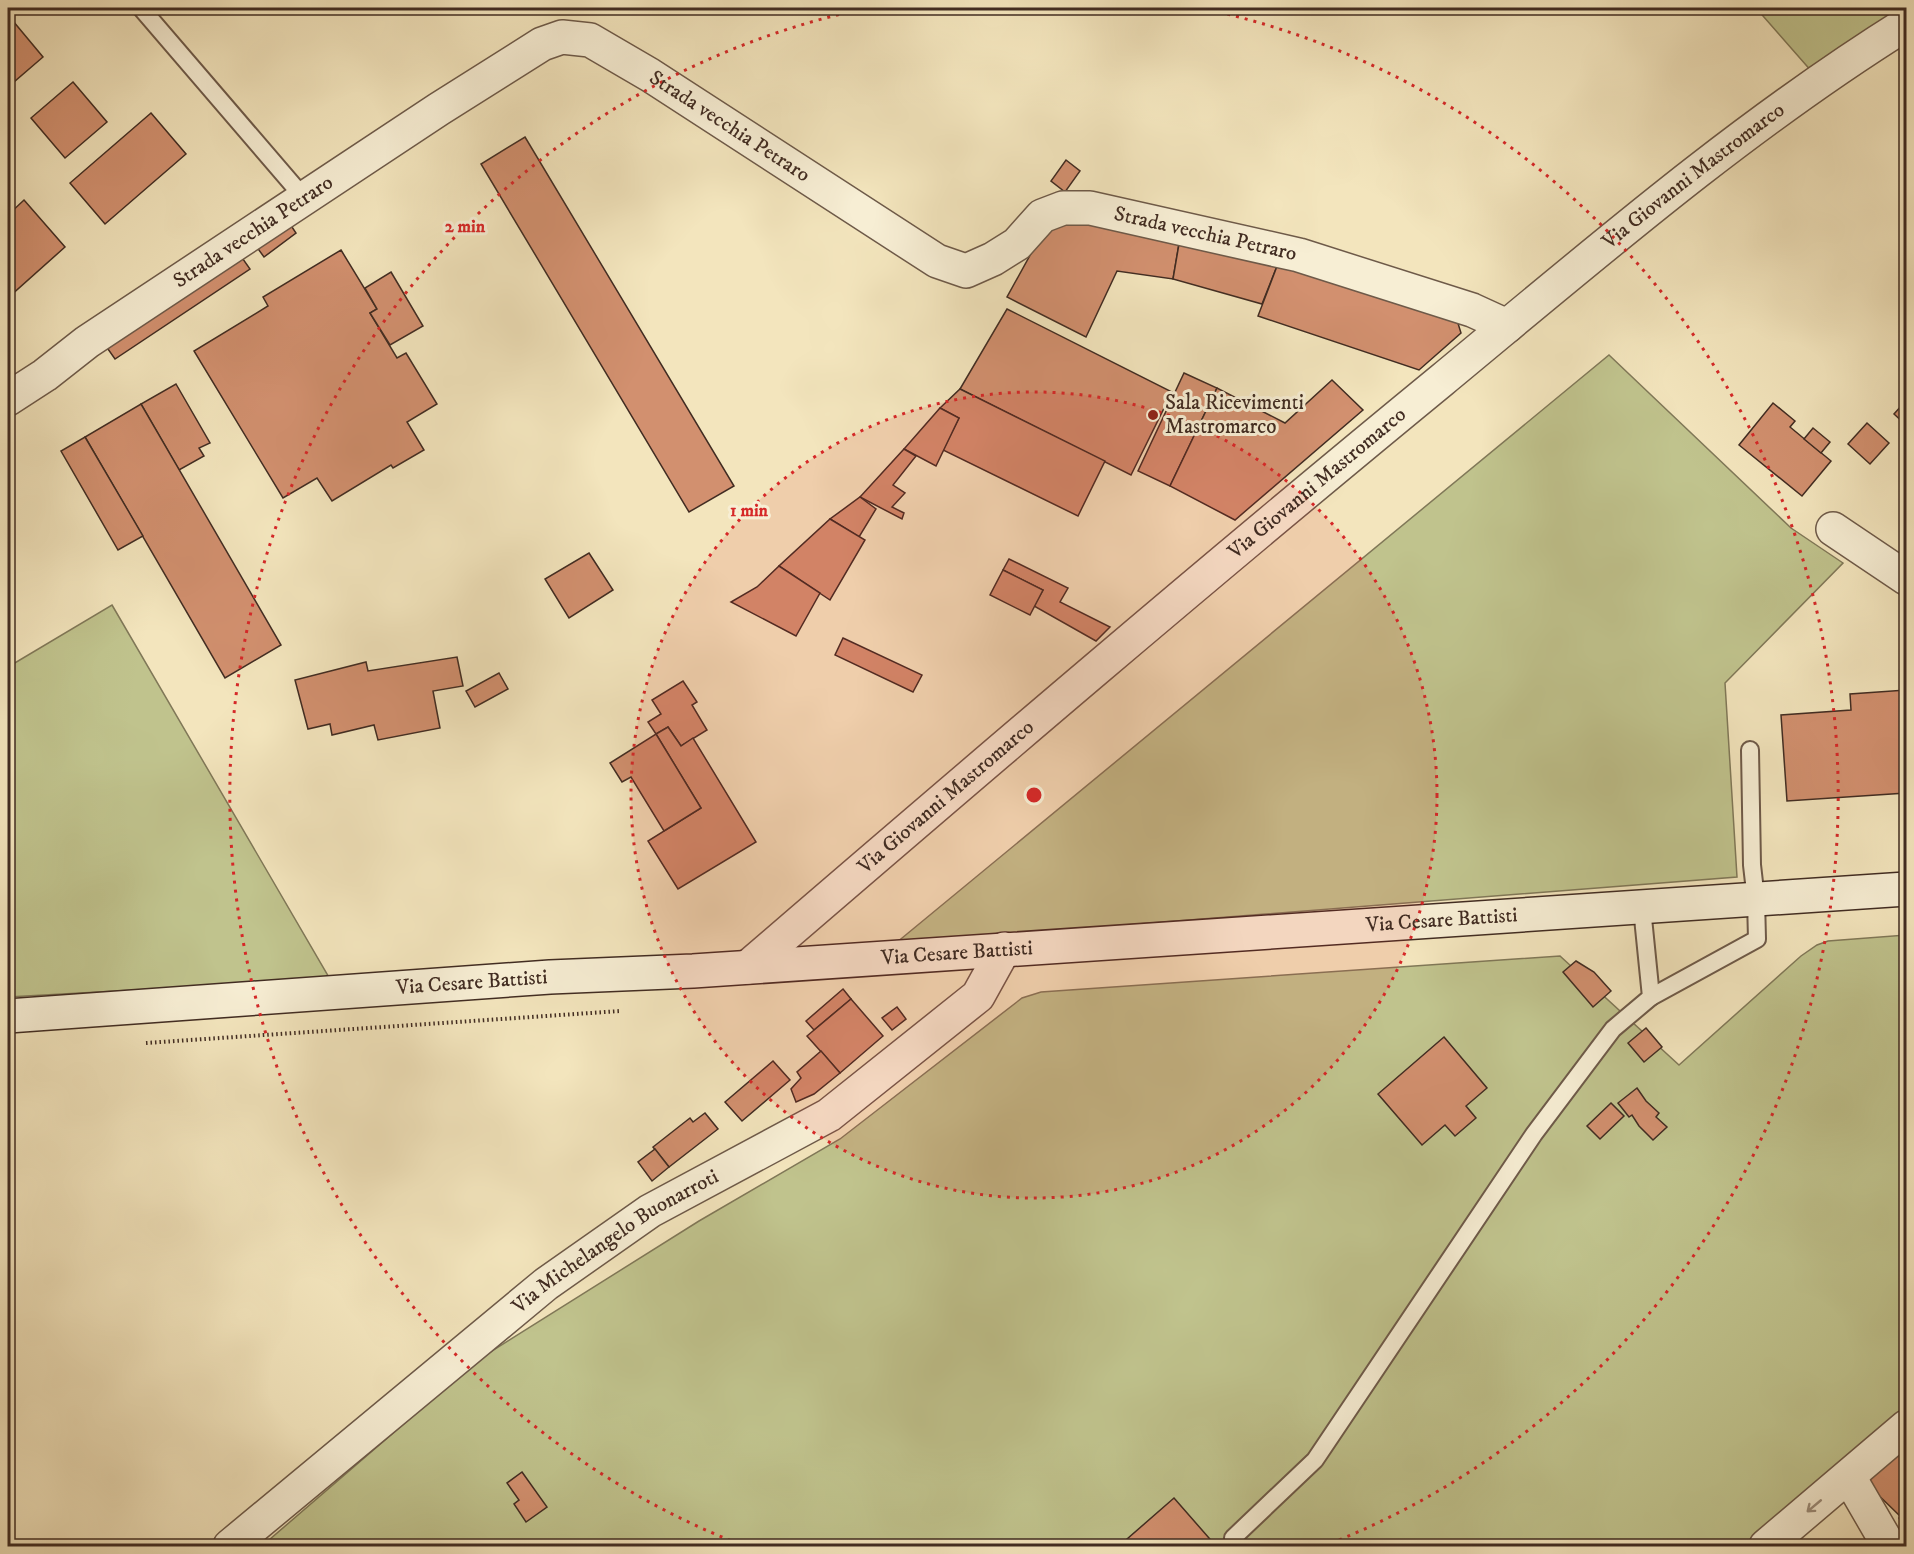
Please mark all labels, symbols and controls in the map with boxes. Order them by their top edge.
street label: Strada vecchia Petraro [644,65,815,188]
street label: Via Giovanni Mastromarco [1596,97,1790,256]
street label: Strada vecchia Petraro [168,170,338,294]
street label: Strada vecchia Petraro [1112,201,1299,267]
text: 2 min [445,216,486,238]
place label: Sala Ricevimenti Mastromarco [1165,390,1304,440]
street label: Via Giovanni Mastromarco [1222,402,1412,566]
marker: Sala Ricevimenti Mastromarco [1146,408,1160,422]
text: 1 min [730,500,769,522]
street label: Via Giovanni Mastromarco [852,714,1040,880]
centre of rings [1024,785,1044,805]
street label: Via Cesare Battisti [1364,902,1518,939]
street label: Via Cesare Battisti [879,935,1034,971]
street label: Via Cesare Battisti [394,964,549,1001]
street label: Via Michelangelo Buonarroti [506,1164,723,1320]
one-way arrow [1807,1499,1822,1513]

